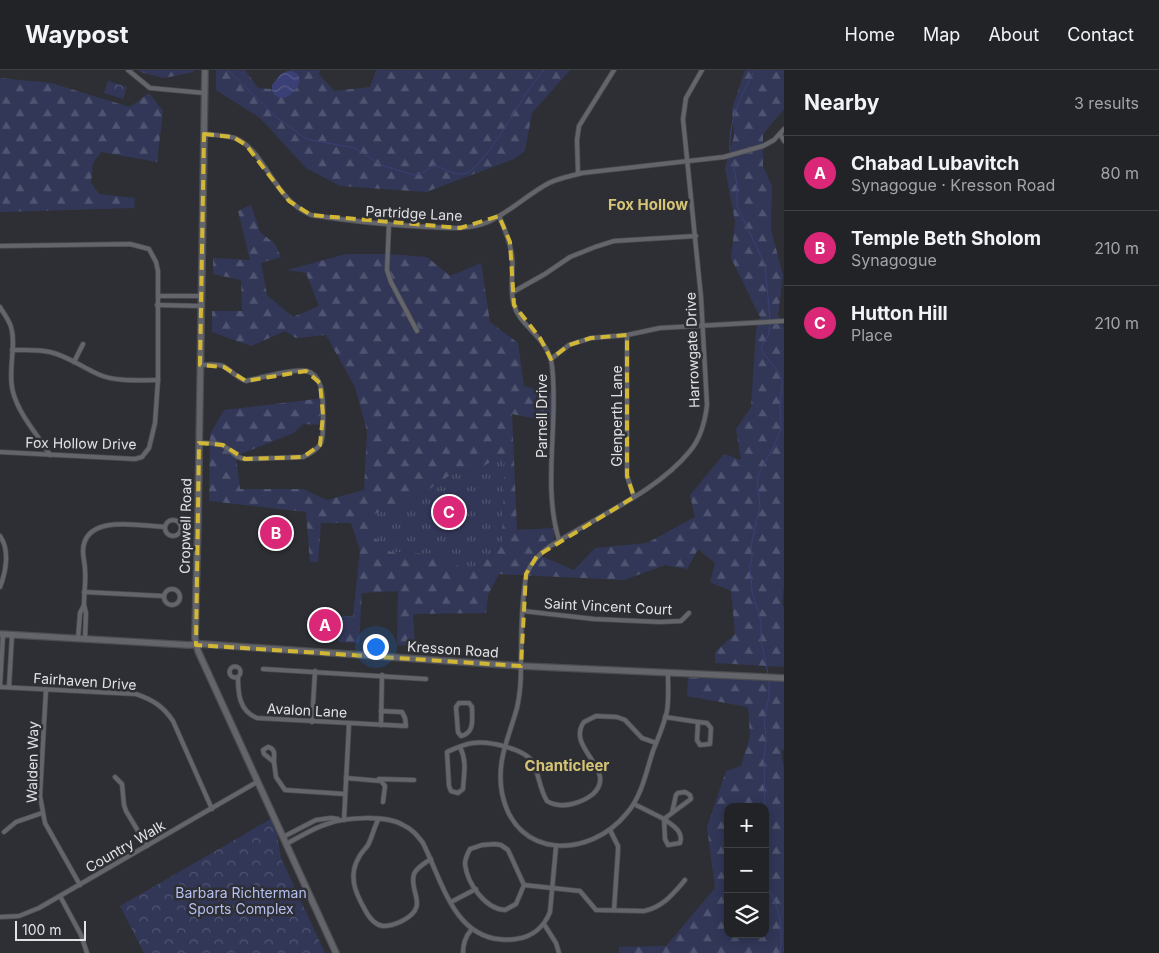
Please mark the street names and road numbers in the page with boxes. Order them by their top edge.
street label: Partridge Lane [365,202,463,224]
street label: Harrowgate Drive [681,292,703,408]
street label: Glenperth Lane [608,365,625,467]
street label: Parnell Drive [533,374,550,458]
street label: Fox Hollow Drive [25,434,137,452]
street label: Cropwell Road [176,478,194,574]
street label: Saint Vincent Court [544,594,673,618]
street label: Kresson Road [407,637,499,661]
street label: Fairhaven Drive [33,669,137,693]
street label: Avalon Lane [266,699,348,721]
street label: Walden Way [23,721,41,803]
street label: Country Walk [82,816,168,876]

